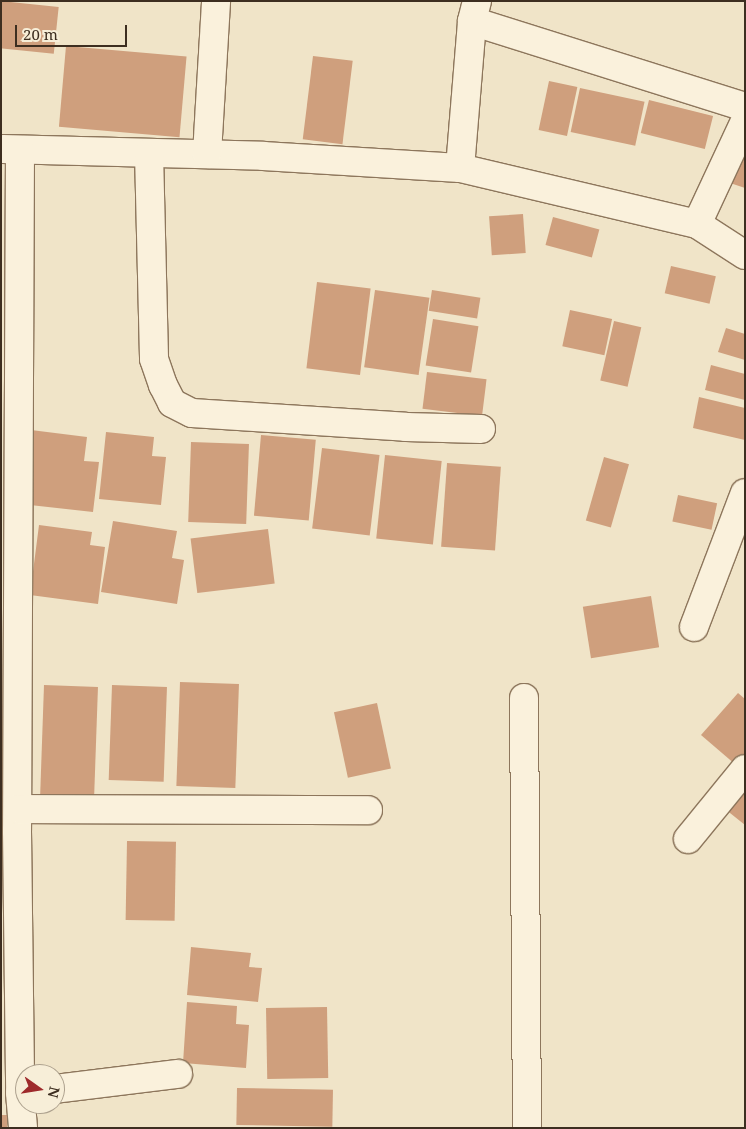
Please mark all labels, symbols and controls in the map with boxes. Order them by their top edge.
scale bar [18,15,130,47]
text: 20 m [23,24,58,44]
north arrow [15,1064,65,1114]
text: N [44,1085,65,1100]

